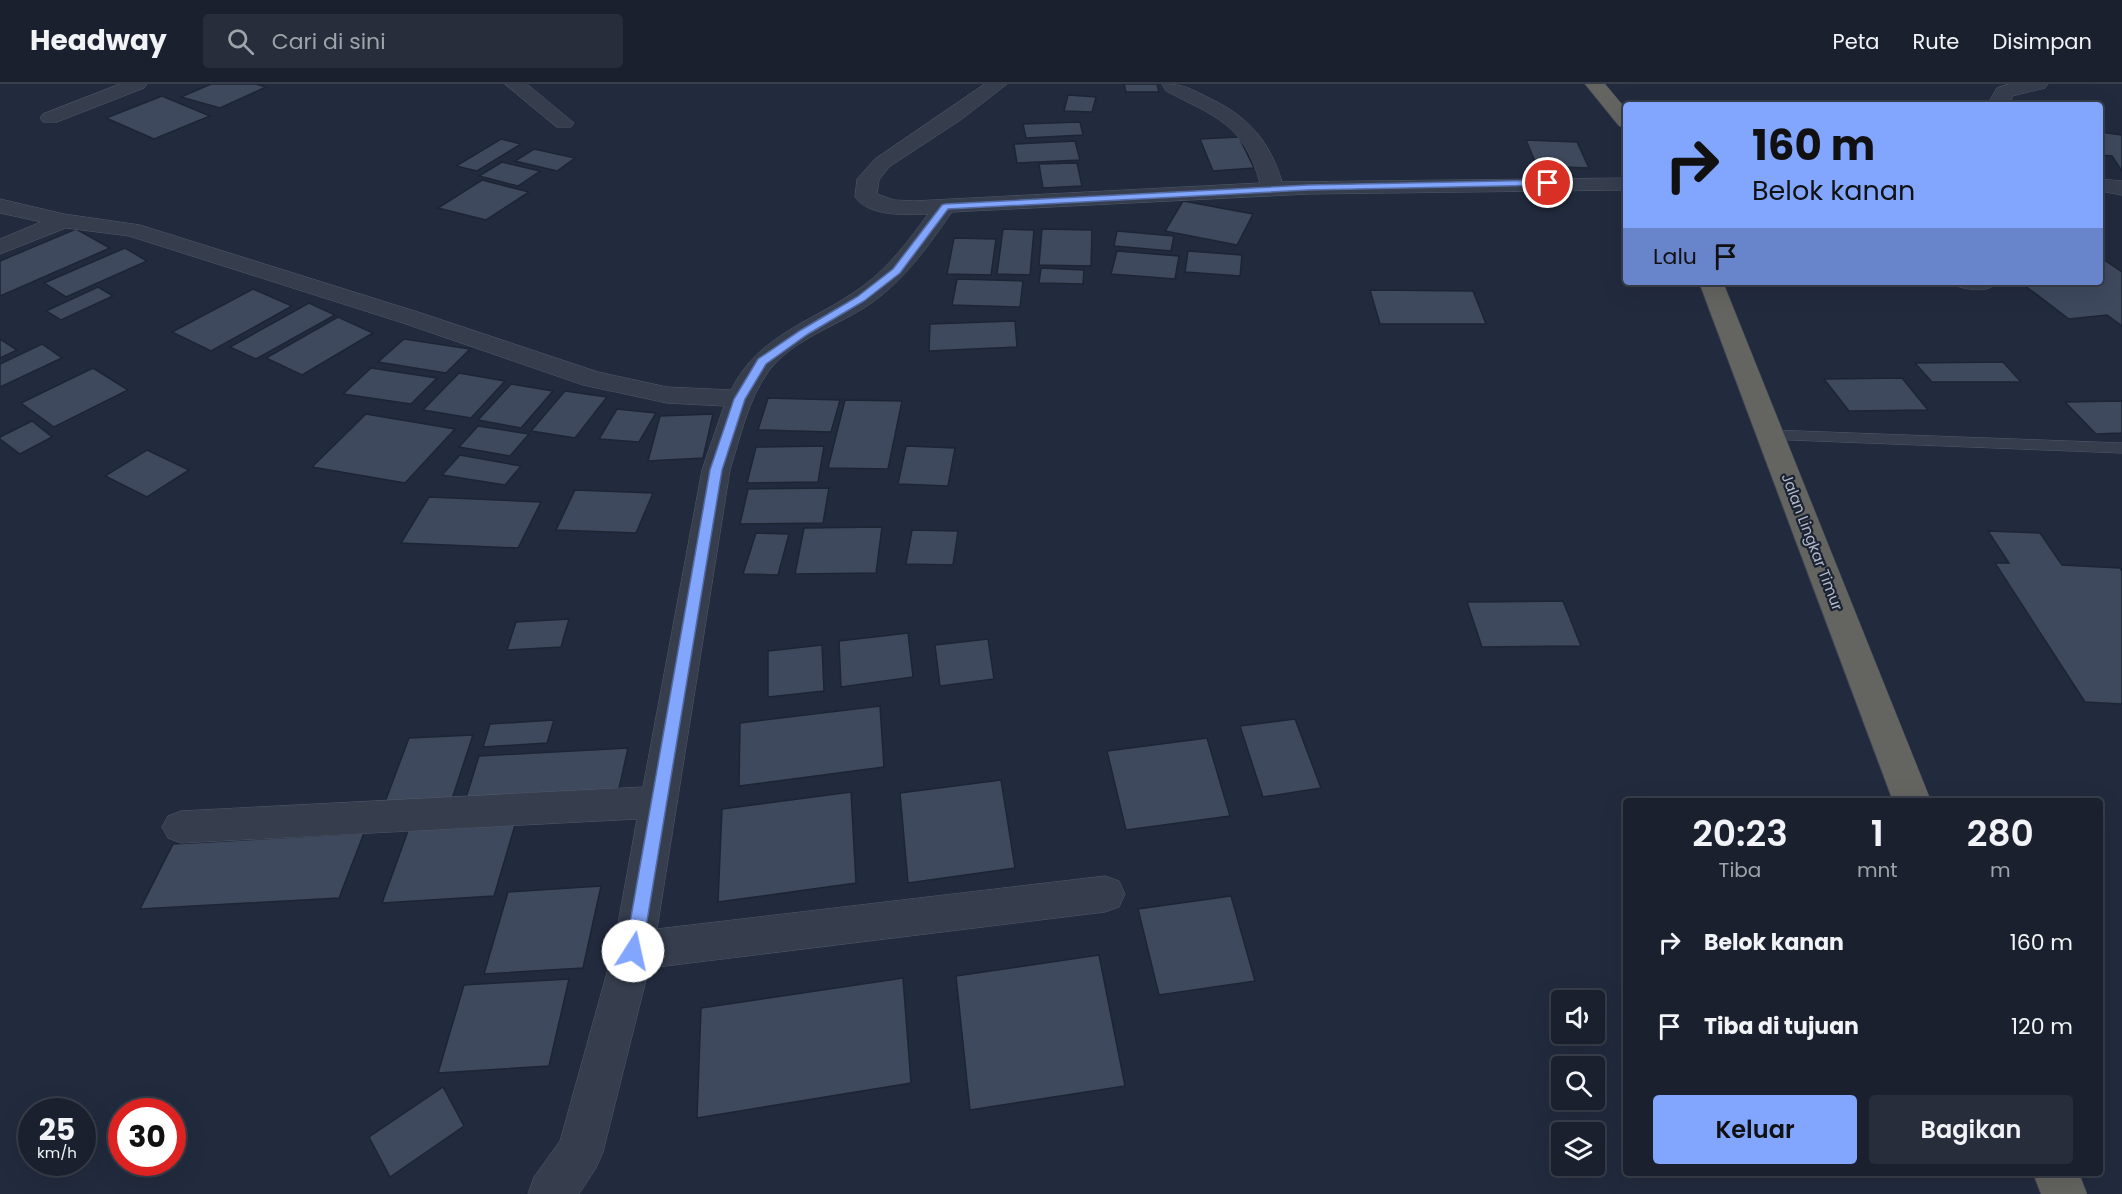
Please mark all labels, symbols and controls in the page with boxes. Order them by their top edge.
search box [203,14,623,68]
text: Headway [30,21,167,60]
icon: search [224,25,257,58]
text: Cari di sini [272,26,386,57]
text: Peta [1832,27,1880,56]
text: Rute [1913,27,1959,56]
text: Disimpan [1992,27,2092,56]
text: 160 m [1752,116,1875,175]
icon: right [1653,126,1731,204]
pin [1522,157,1573,208]
icon: arrive [1531,166,1564,199]
text: Belok kanan [1752,172,1915,209]
icon: arrive [1709,240,1742,273]
text: Lalu [1653,241,1697,272]
street label: Jalan Lingkar Timur [1777,470,1848,614]
text: 20:23 [1692,808,1788,859]
text: 1 [1871,808,1884,859]
text: 280 [1967,808,2034,859]
text: Tiba [1719,856,1761,884]
text: mnt [1857,856,1898,884]
text: m [1990,856,2011,884]
position arrow [601,919,665,983]
icon: right [1653,926,1686,959]
text: Belok kanan [1704,927,1844,958]
text: 160 m [2010,927,2073,958]
map controls [1551,990,1605,1176]
button: sound [1551,990,1605,1044]
icon: arrive [1653,1010,1686,1043]
text: Tiba di tujuan [1704,1011,1859,1042]
text: 120 m [2011,1011,2073,1042]
button: search [1551,1056,1605,1110]
button: Keluar [1653,1095,1857,1164]
button: Bagikan [1869,1095,2073,1164]
speed limit sign: 30 [108,1098,186,1176]
text: 25 [39,1108,75,1151]
button: layers [1551,1122,1605,1176]
text: km/h [37,1142,77,1163]

